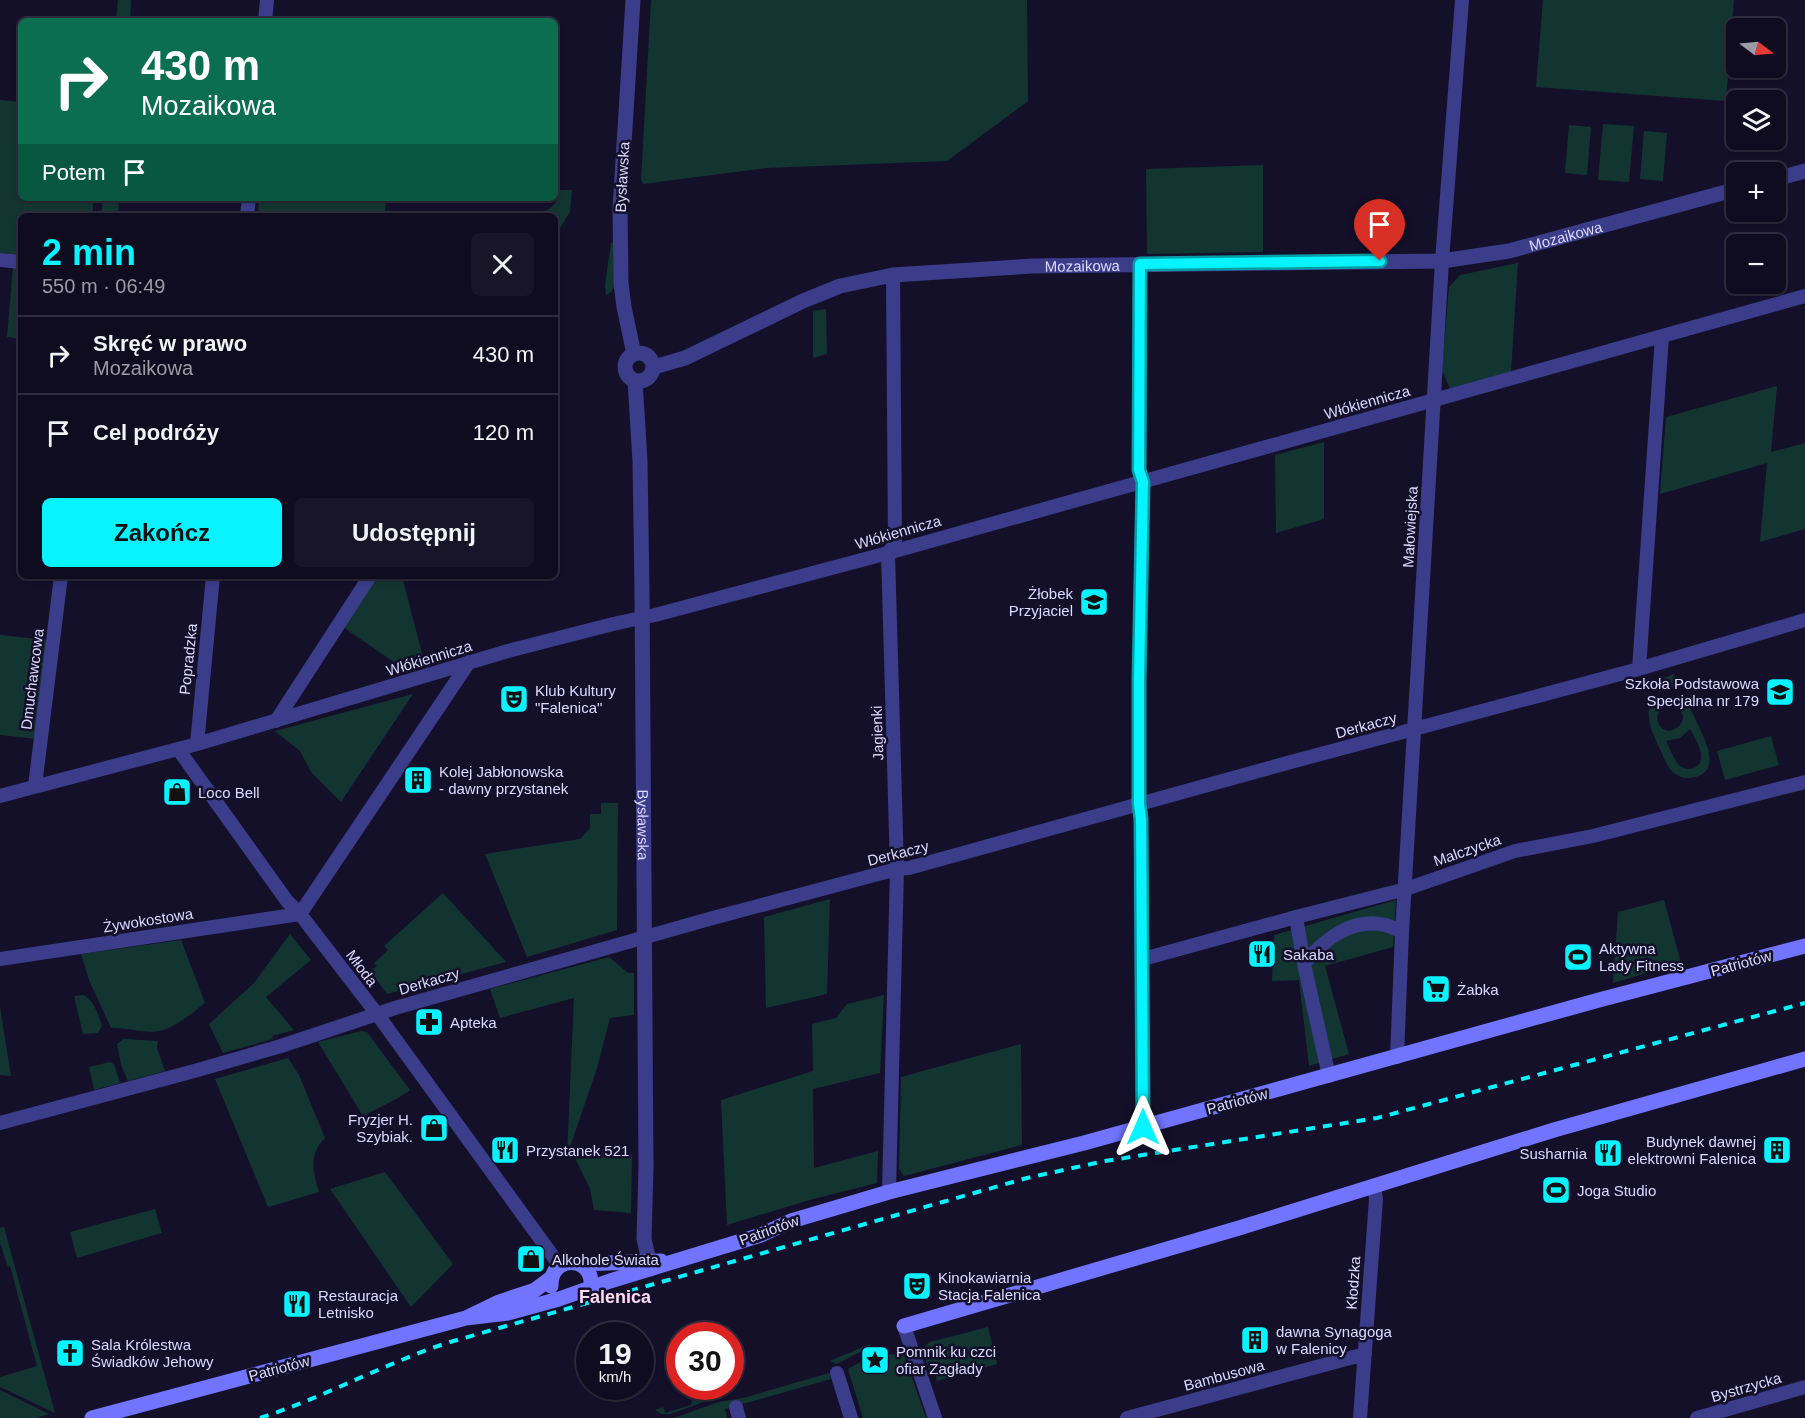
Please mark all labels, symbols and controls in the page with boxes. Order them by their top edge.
north arrow [1726,18,1786,78]
map controls [1726,18,1786,294]
icon: right [42,42,120,120]
text: 430 m [141,42,260,89]
button: layers [1726,90,1786,150]
text: Mozaikowa [141,91,276,121]
street label: Bysławska [612,141,632,213]
icon: arrive [118,156,151,189]
text: Potem [42,160,106,185]
button: + [1726,162,1786,222]
pin [1354,199,1405,261]
icon: arrive [1363,208,1396,241]
street label: Mozaikowa [1527,217,1605,254]
text: 2 min [42,232,136,273]
button: close [471,233,534,296]
button: − [1726,234,1786,294]
street label: Mozaikowa [1045,256,1121,274]
text: 550 m · 06:49 [42,275,165,297]
text: Skręć w prawo [93,331,247,356]
icon: right [42,339,75,372]
text: 430 m [473,342,534,367]
text: Mozaikowa [93,357,193,379]
street label: Włókiennicza [1322,381,1412,422]
icon: arrive [42,417,75,450]
text: Cel podróży [93,420,219,445]
text: 120 m [473,420,534,445]
street label: Małowiejska [1399,485,1421,568]
button: Zakończ [42,498,282,567]
button: Udostępnij [294,498,534,567]
street label: Włókiennicza [853,511,943,552]
place label: Żłobek Przyjaciel [1009,585,1073,619]
school or university icon: Żłobek Przyjaciel [1078,586,1110,618]
street label: Popradzka [176,622,200,696]
street label: Dmuchawcowa [17,627,47,731]
street label: Włókiennicza [384,637,474,679]
place label: Szkoła Podstawowa Specjalna nr 179 [1625,675,1760,709]
school or university icon: Szkoła Podstawowa Specjalna nr 179 [1764,676,1796,708]
place label: Klub Kultury "Falenica" [535,682,616,716]
theatre icon: Klub Kultury "Falenica" [498,683,530,715]
street label: Jagienki [868,705,886,761]
street label: Derkaczy [1334,709,1399,741]
place label: Kolej Jabłonowska - dawny przystanek [439,763,569,797]
building icon: Kolej Jabłonowska - dawny przystanek [402,764,434,796]
shop icon: Loco Bell [161,776,193,808]
place label: Loco Bell [198,784,260,801]
street label: Bysławska [635,789,652,861]
street label: Malczycka [1431,830,1503,869]
street label: Derkaczy [866,837,931,869]
street label: Żywokostowa [102,904,195,936]
restaurant icon: Sakaba [1246,938,1278,970]
place label: Aktywna Lady Fitness [1599,940,1684,974]
sports icon: Aktywna Lady Fitness [1562,941,1594,973]
place label: Sakaba [1283,946,1335,963]
street label: Młoda [343,947,381,990]
street label: Patriotów [1709,947,1774,979]
street label: Derkaczy [397,964,462,998]
supermarket icon: Żabka [1420,973,1452,1005]
place label: Żabka [1457,981,1499,998]
pharmacy icon: Apteka [413,1006,445,1038]
place label: Apteka [450,1014,497,1031]
street label: Patriotów [1205,1085,1270,1117]
position arrow [1111,1095,1175,1159]
place label: Fryzjer H. Szybiak. [348,1111,413,1145]
shop icon: Fryzjer H. Szybiak. [418,1112,450,1144]
place label: Budynek dawnej elektrowni Falenica [1628,1133,1757,1167]
restaurant icon: Przystanek 521 [489,1134,521,1166]
building icon: Budynek dawnej elektrowni Falenica [1761,1134,1793,1166]
restaurant icon: Susharnia [1592,1137,1624,1169]
place label: Przystanek 521 [526,1142,629,1159]
place label: Susharnia [1519,1145,1588,1162]
sports icon: Joga Studio [1540,1174,1572,1206]
place label: Joga Studio [1577,1182,1656,1199]
street label: Patriotów [737,1211,801,1249]
shop icon: Alkohole Świata [515,1243,547,1275]
place label: Alkohole Świata [552,1251,659,1268]
street label: Kłodzka [1343,1255,1363,1310]
place label: Kinokawiarnia Stacja Falenica [938,1269,1041,1303]
theatre icon: Kinokawiarnia Stacja Falenica [901,1270,933,1302]
place label: Restauracja Letnisko [318,1287,399,1321]
district label: Falenica [579,1287,652,1307]
restaurant icon: Restauracja Letnisko [281,1288,313,1320]
speed limit sign: 30 [666,1322,744,1400]
place label: dawna Synagoga w Falenicy [1275,1323,1393,1357]
building icon: dawna Synagoga w Falenicy [1239,1324,1271,1356]
place label: Sala Królestwa Świadków Jehowy [91,1336,214,1370]
church icon: Sala Królestwa Świadków Jehowy [54,1337,86,1369]
text: 19 [598,1337,632,1370]
place label: Pomnik ku czci ofiar Zagłady [896,1343,996,1377]
place icon: Pomnik ku czci ofiar Zagłady [859,1344,891,1376]
street label: Patriotów [247,1352,312,1384]
street label: Bambusowa [1182,1356,1267,1394]
text: km/h [599,1368,631,1385]
street label: Bystrzycka [1709,1369,1784,1405]

